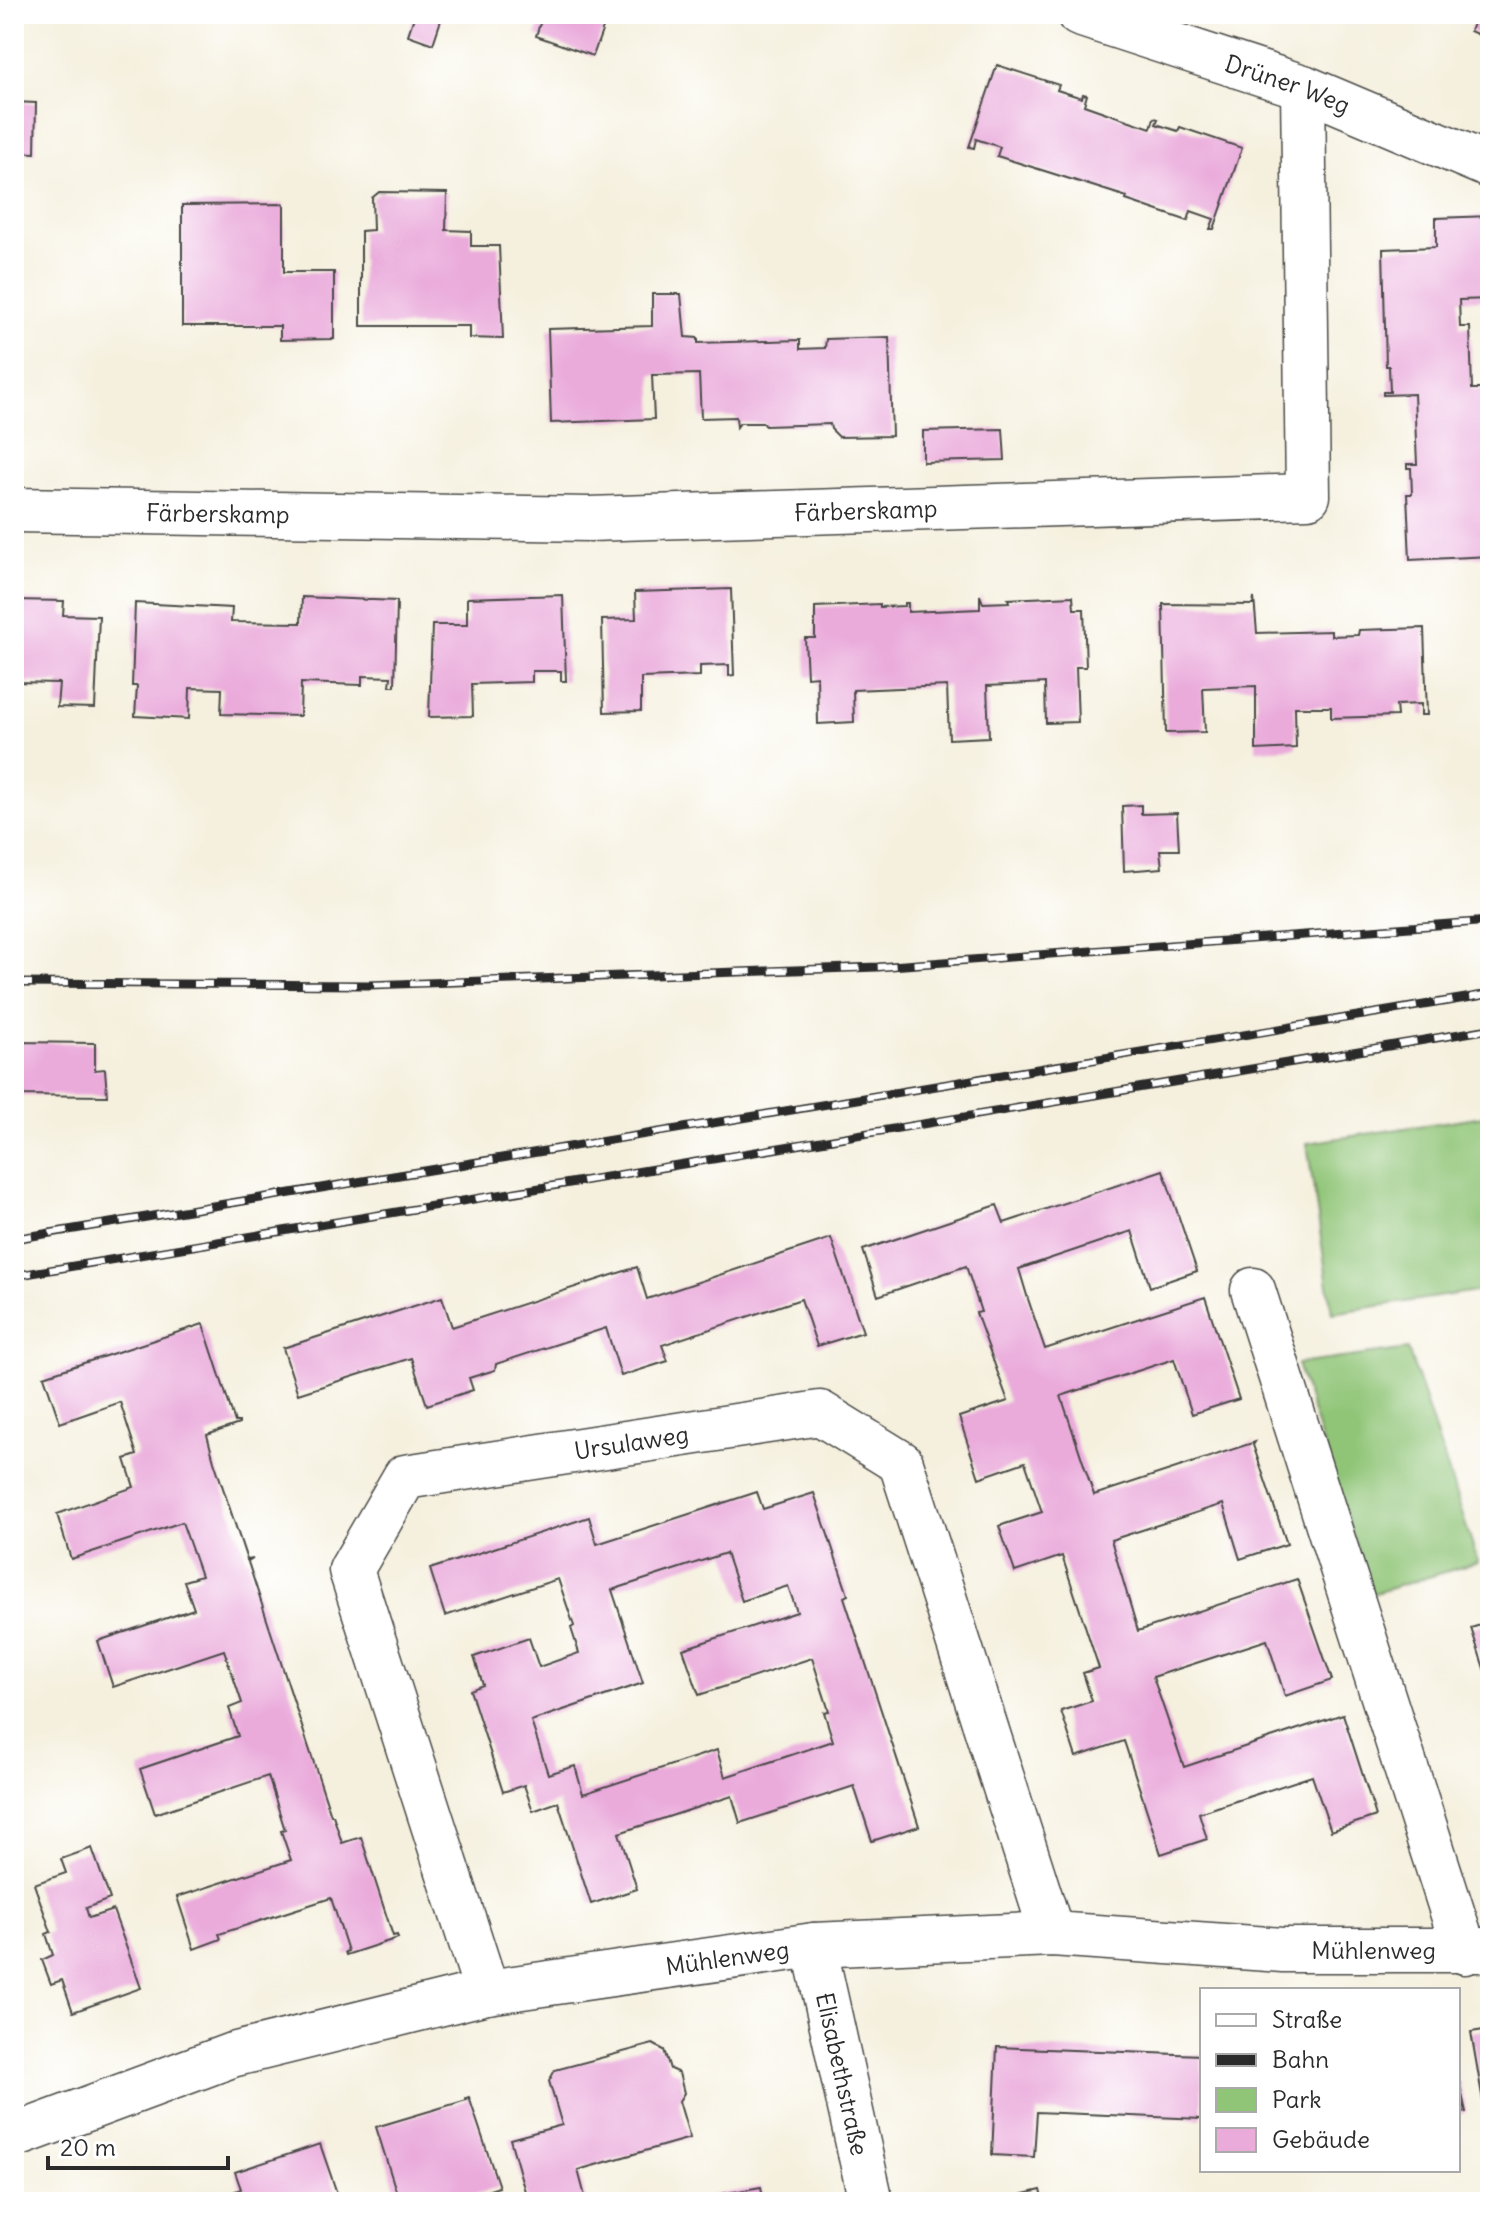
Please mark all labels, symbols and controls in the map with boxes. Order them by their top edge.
street label: Drüner Weg [1221,48,1355,120]
street label: Färberskamp [794,493,938,527]
street label: Färberskamp [146,497,290,529]
street label: Ursulaweg [572,1418,691,1466]
street label: Mühlenweg [664,1934,791,1981]
street label: Mühlenweg [1311,1935,1436,1965]
legend [1200,1988,1460,2172]
street label: Elisabethstraße [810,1990,875,2158]
text: Straße [1272,2004,1342,2034]
text: Bahn [1272,2044,1329,2074]
text: Park [1272,2084,1322,2114]
scale bar [48,2120,228,2170]
text: Gebäude [1272,2124,1370,2154]
text: 20 m [60,2132,116,2162]

